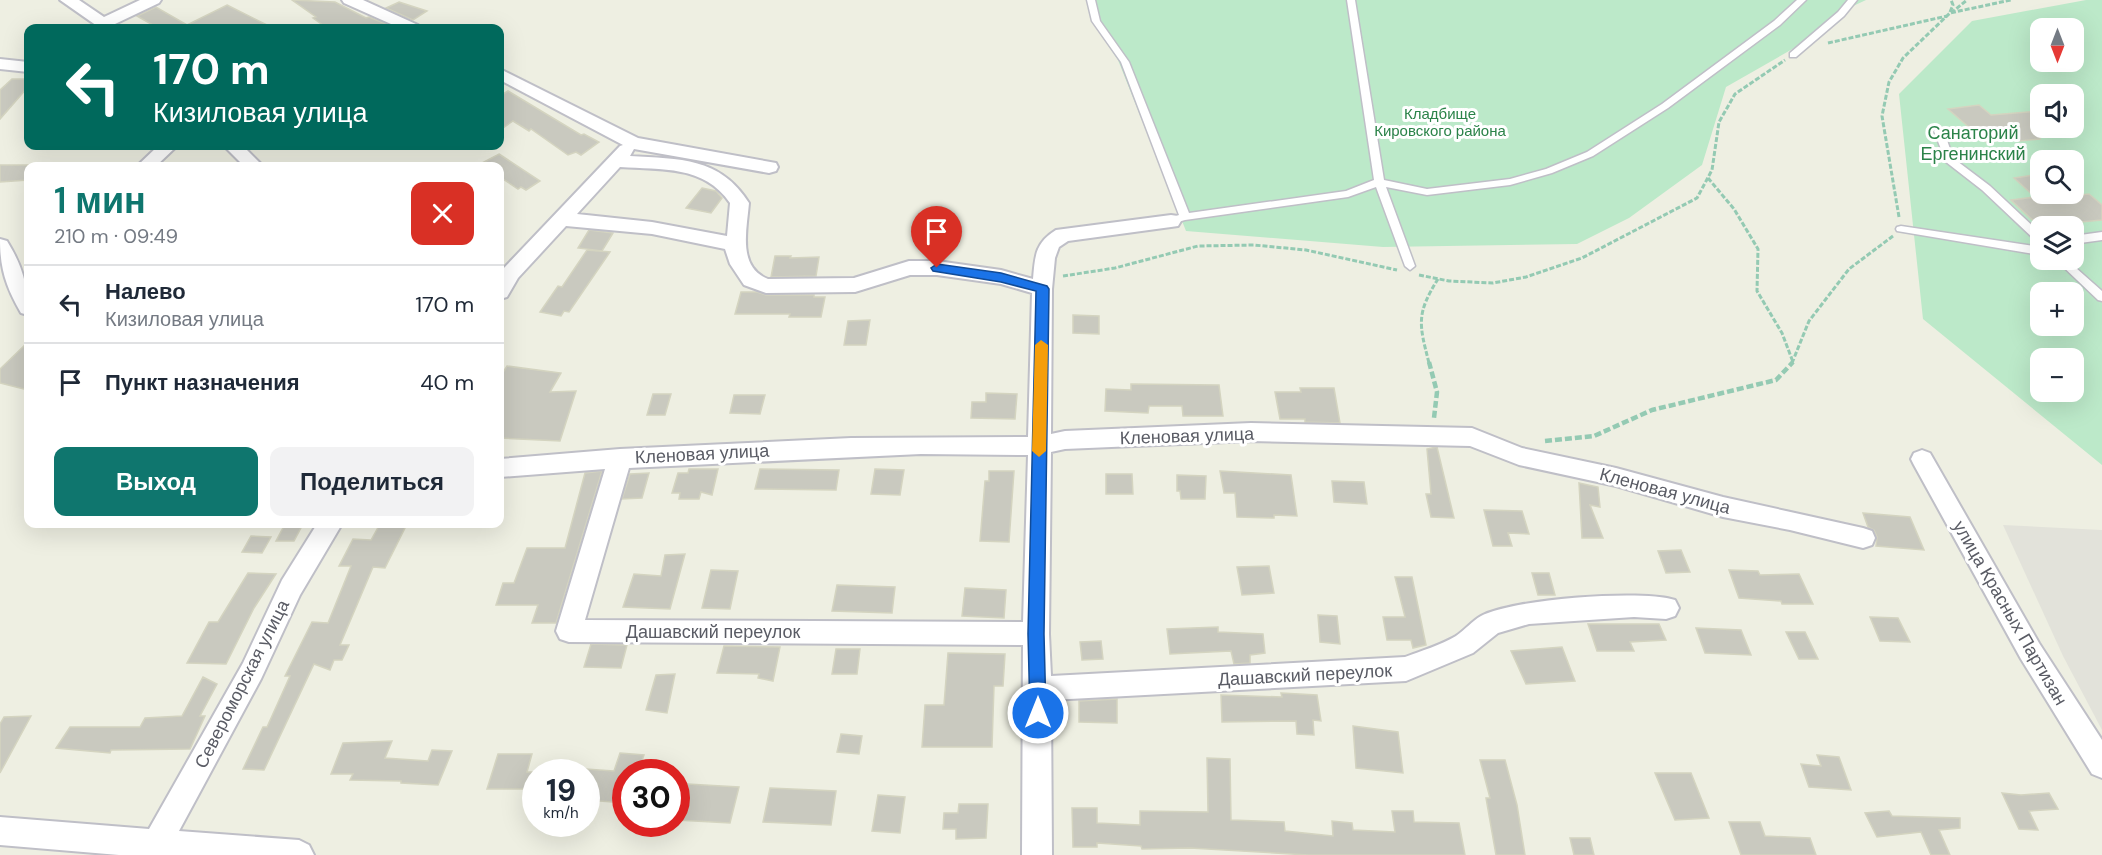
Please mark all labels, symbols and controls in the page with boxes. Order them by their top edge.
north arrow [2030,18,2084,72]
map controls [2030,18,2084,402]
text: 170 m [153,42,270,97]
icon: left [54,48,132,126]
button: sound [2030,84,2084,138]
text: Кизиловая улица [153,95,367,130]
park label: Кладбище Кировского района [1374,104,1506,141]
park label: Санаторий Ергенинский [1920,121,2026,166]
button: search [2030,150,2084,204]
text: 1 мин [54,177,146,224]
button: close [411,182,474,245]
pin [911,206,962,268]
icon: arrive [920,215,953,248]
button: layers [2030,216,2084,270]
text: 210 m · 09:49 [54,223,178,249]
text: Налево [105,277,186,306]
button: + [2030,282,2084,336]
icon: left [54,288,87,321]
text: 170 m [415,290,474,319]
text: Кизиловая улица [105,306,264,332]
button: − [2030,348,2084,402]
icon: arrive [54,366,87,399]
text: Пункт назначения [105,368,300,397]
text: 40 m [420,368,474,397]
street label: Кленовая улица [1119,422,1256,450]
street label: Кленовая улица [634,438,771,469]
button: Выход [54,447,258,516]
button: Поделиться [270,447,474,516]
street label: Кленовая улица [1597,462,1734,520]
street label: улица Красных Партизан [1947,516,2073,710]
street label: Североморская улица [189,595,295,772]
street label: Дашавский переулок [626,620,800,644]
street label: Дашавский переулок [1217,658,1393,692]
position arrow [1006,681,1070,745]
speed limit sign: 30 [612,759,690,837]
text: 19 [546,771,576,810]
text: km/h [543,803,579,823]

